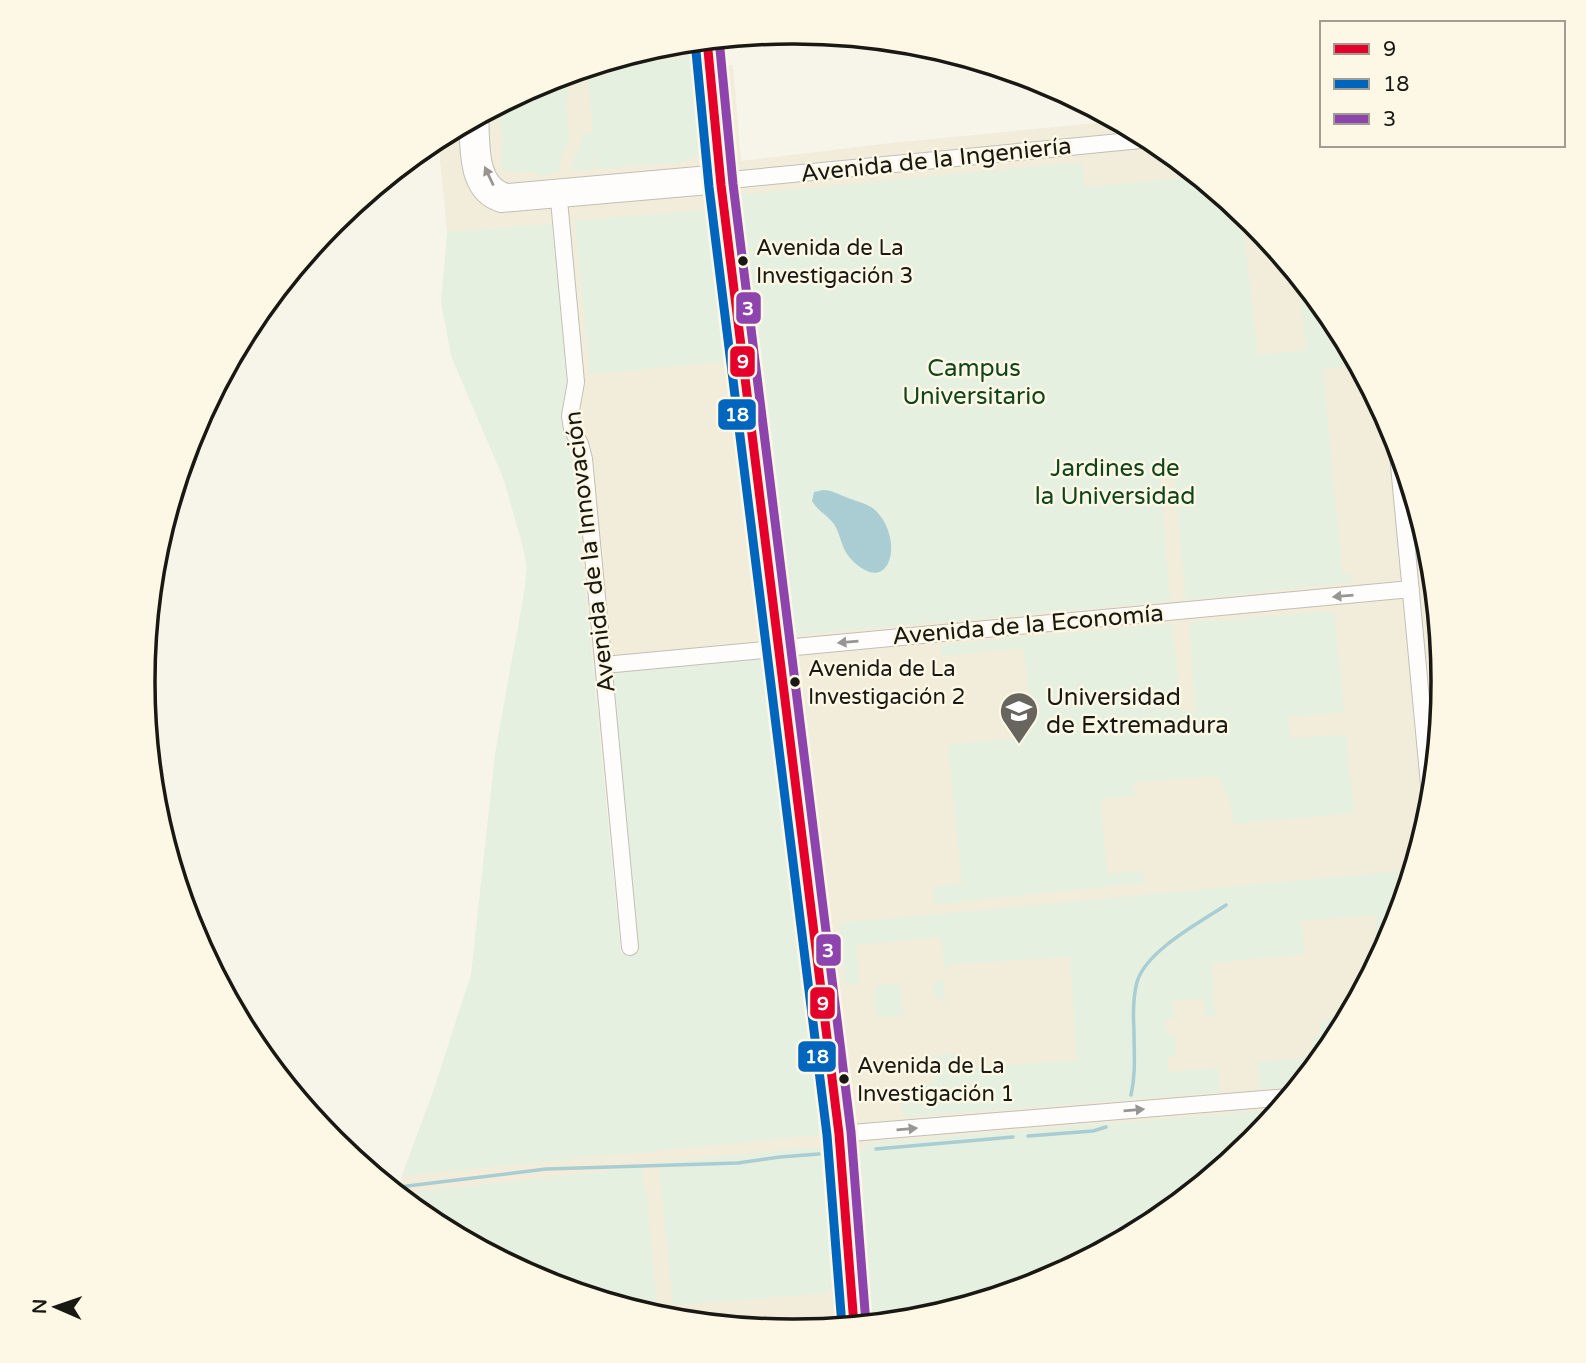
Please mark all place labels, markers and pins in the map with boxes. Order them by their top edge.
place label: Avenida de La Investigación 3 [756,235,913,289]
marker: Avenida de La Investigación 3 [736,254,750,268]
place label: Avenida de La Investigación 2 [808,656,965,710]
marker: Avenida de La Investigación 2 [788,675,802,689]
place label: Universidad de Extremadura [1046,683,1229,740]
school or university icon: Universidad de Extremadura [998,690,1040,745]
place label: Avenida de La Investigación 1 [857,1053,1014,1107]
marker: Avenida de La Investigación 1 [837,1072,851,1086]

